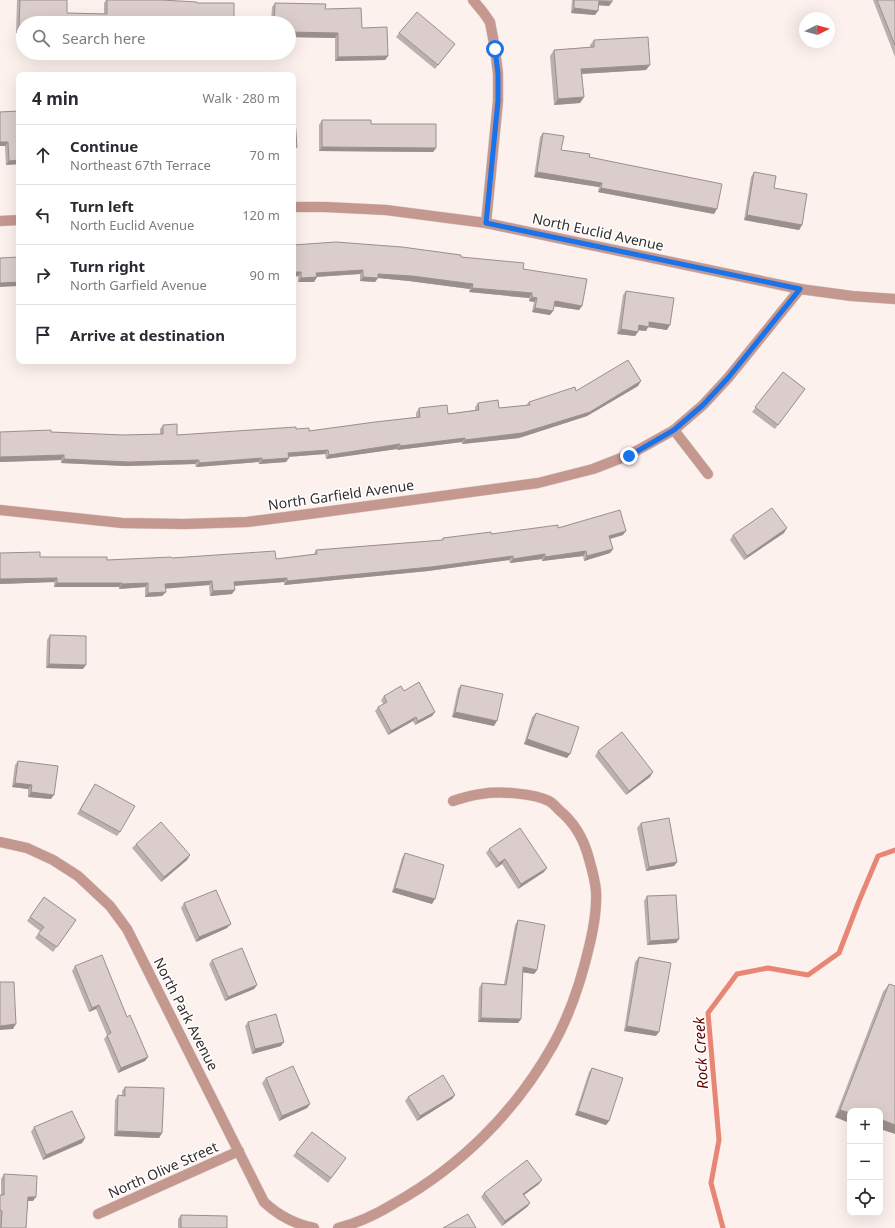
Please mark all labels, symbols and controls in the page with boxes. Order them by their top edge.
north arrow [799,12,835,48]
search box [16,16,296,60]
icon: search [30,27,52,49]
text: Search here [62,28,145,48]
route start [486,40,504,58]
text: 4 min [32,87,79,110]
text: Walk · 280 m [202,89,280,107]
text: Continue [70,136,138,156]
icon: ahead [32,144,54,166]
text: 70 m [250,146,280,164]
text: Northeast 67th Terrace [70,156,211,174]
text: Turn left [70,196,134,216]
icon: left [32,204,54,226]
text: 120 m [242,206,280,224]
street label: North Euclid Avenue [531,208,666,255]
text: North Euclid Avenue [70,216,194,234]
text: Turn right [70,256,145,276]
icon: right [32,264,54,286]
text: 90 m [250,266,280,284]
text: North Garfield Avenue [70,276,207,294]
icon: arrive [32,324,54,346]
text: Arrive at destination [70,325,225,345]
route end [620,447,638,465]
street label: North Garfield Avenue [267,475,415,514]
street label: North Park Avenue [150,954,223,1074]
water label: Rock Creek [688,1016,712,1090]
map controls [847,1108,883,1216]
button: + [847,1108,883,1144]
street label: North Olive Street [105,1137,221,1202]
button: − [847,1144,883,1180]
button: locate [847,1180,883,1216]

